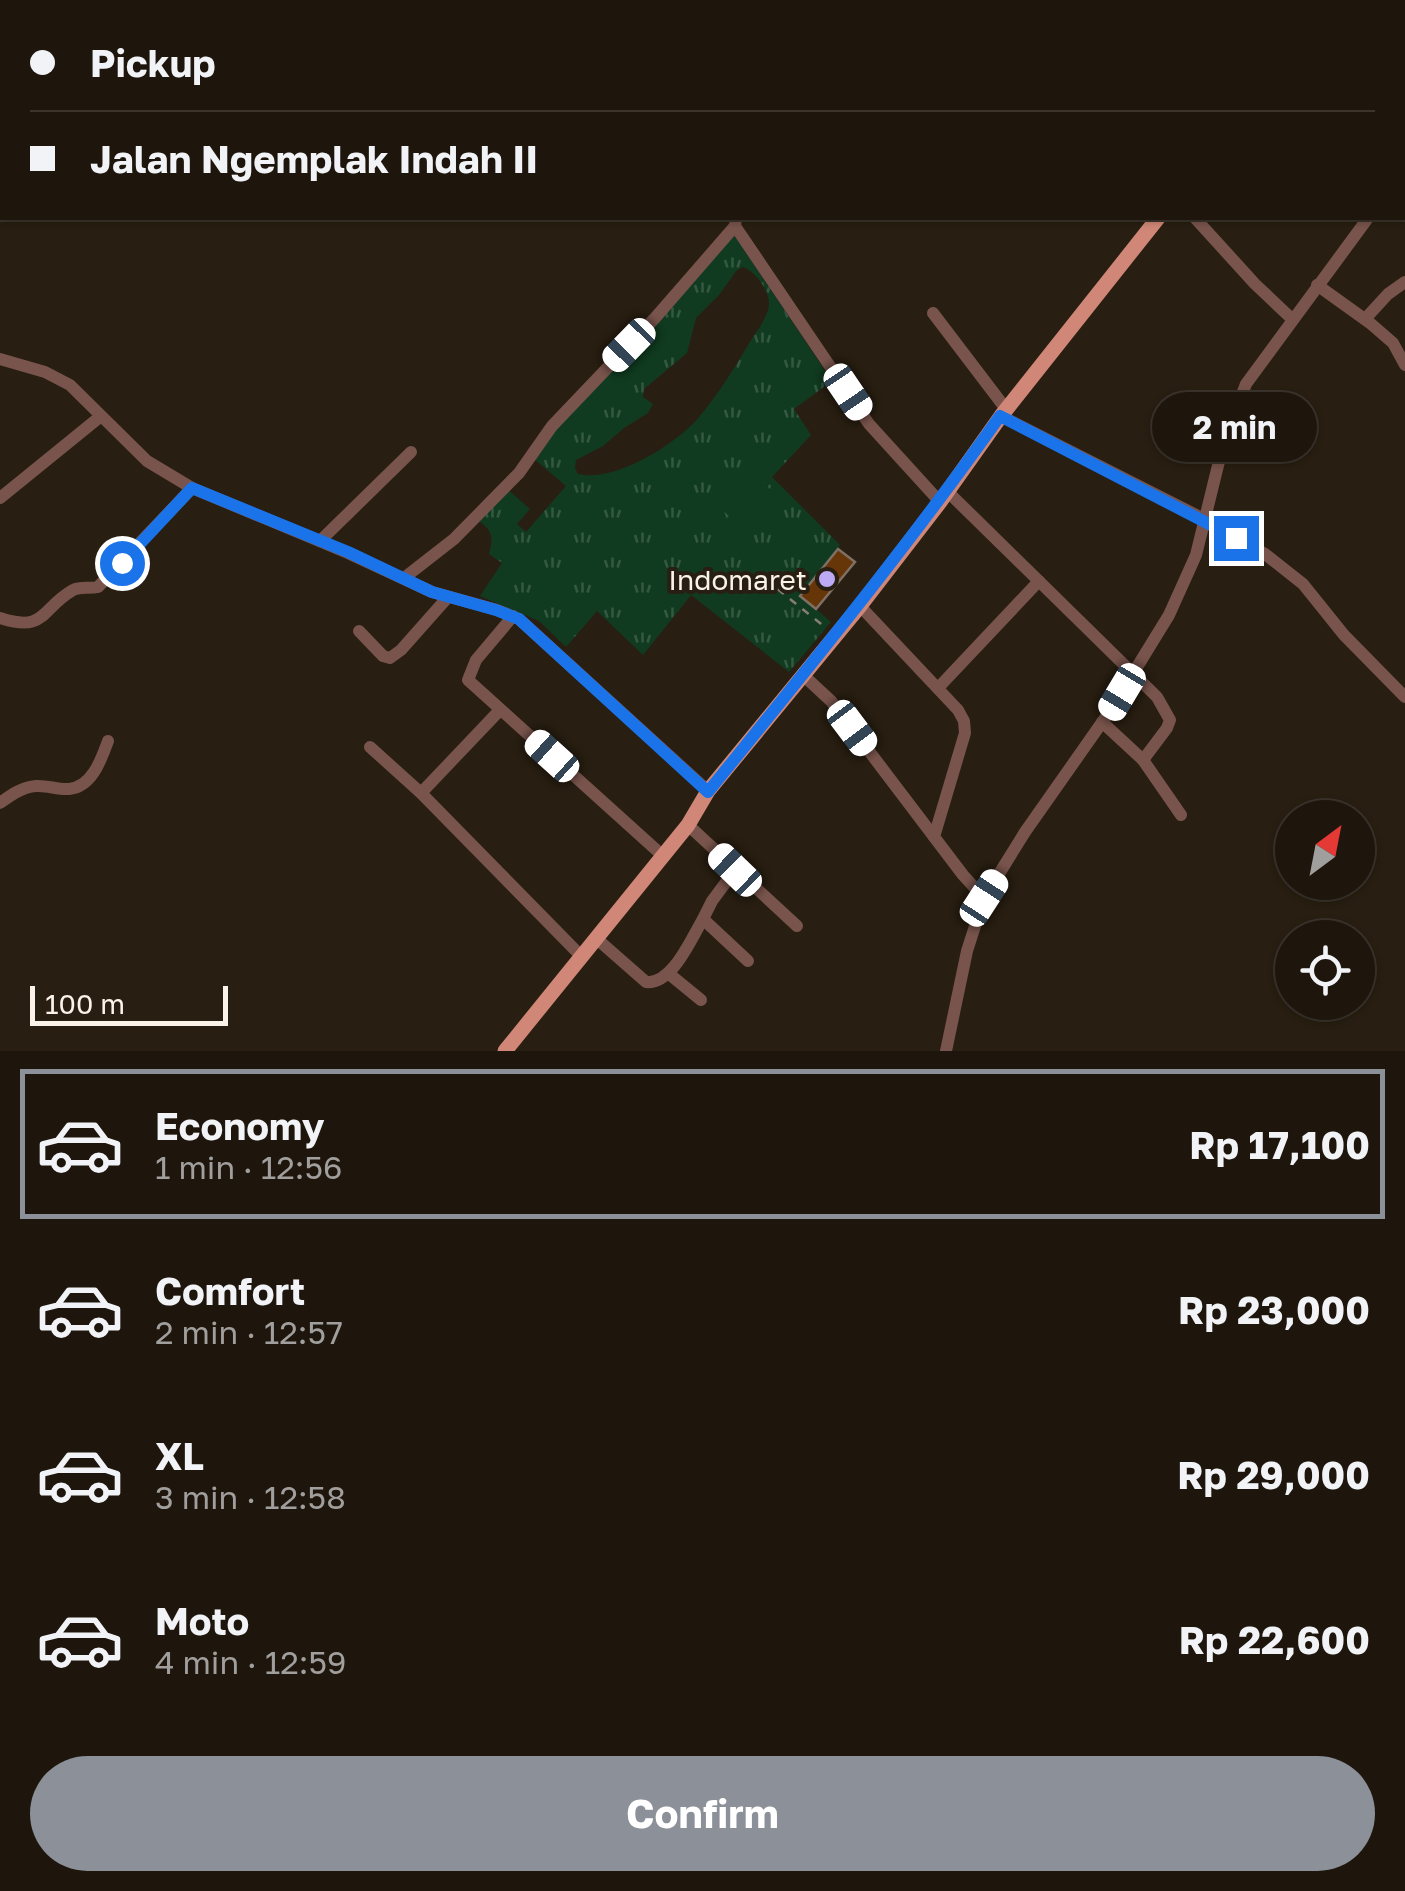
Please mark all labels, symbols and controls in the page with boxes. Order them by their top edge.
text: Pickup [90,40,216,85]
text: Jalan Ngemplak Indah II [90,136,538,181]
car [597,313,661,377]
car [819,359,877,425]
callout: 2 min [1154,393,1318,463]
text: 2 min [1193,408,1276,446]
route end [1214,516,1259,561]
route start [100,541,145,586]
place label: Indomaret [668,563,807,596]
marker: Indomaret [816,568,838,590]
car [1094,659,1150,725]
car [822,695,882,761]
car [520,725,584,787]
north arrow [1275,800,1375,900]
map controls [1275,800,1375,1020]
car [703,838,767,902]
car [955,865,1013,931]
button: locate [1275,920,1375,1020]
scale bar [30,981,228,1026]
text: 100 m [45,987,125,1020]
icon: car [35,1099,125,1189]
text: Economy [155,1103,324,1148]
text: Rp 17,100 [1189,1122,1370,1167]
text: 1 min · 12:56 [155,1148,342,1186]
icon: car [35,1264,125,1354]
text: Comfort [155,1268,305,1313]
text: Rp 23,000 [1178,1287,1370,1332]
text: 2 min · 12:57 [155,1313,343,1351]
icon: car [35,1429,125,1519]
text: XL [155,1433,204,1478]
text: Rp 29,000 [1177,1452,1370,1497]
text: 3 min · 12:58 [155,1478,346,1516]
icon: car [35,1594,125,1684]
text: Moto [155,1598,249,1643]
text: Rp 22,600 [1179,1617,1370,1662]
text: 4 min · 12:59 [155,1643,346,1681]
button: Confirm [30,1756,1375,1871]

